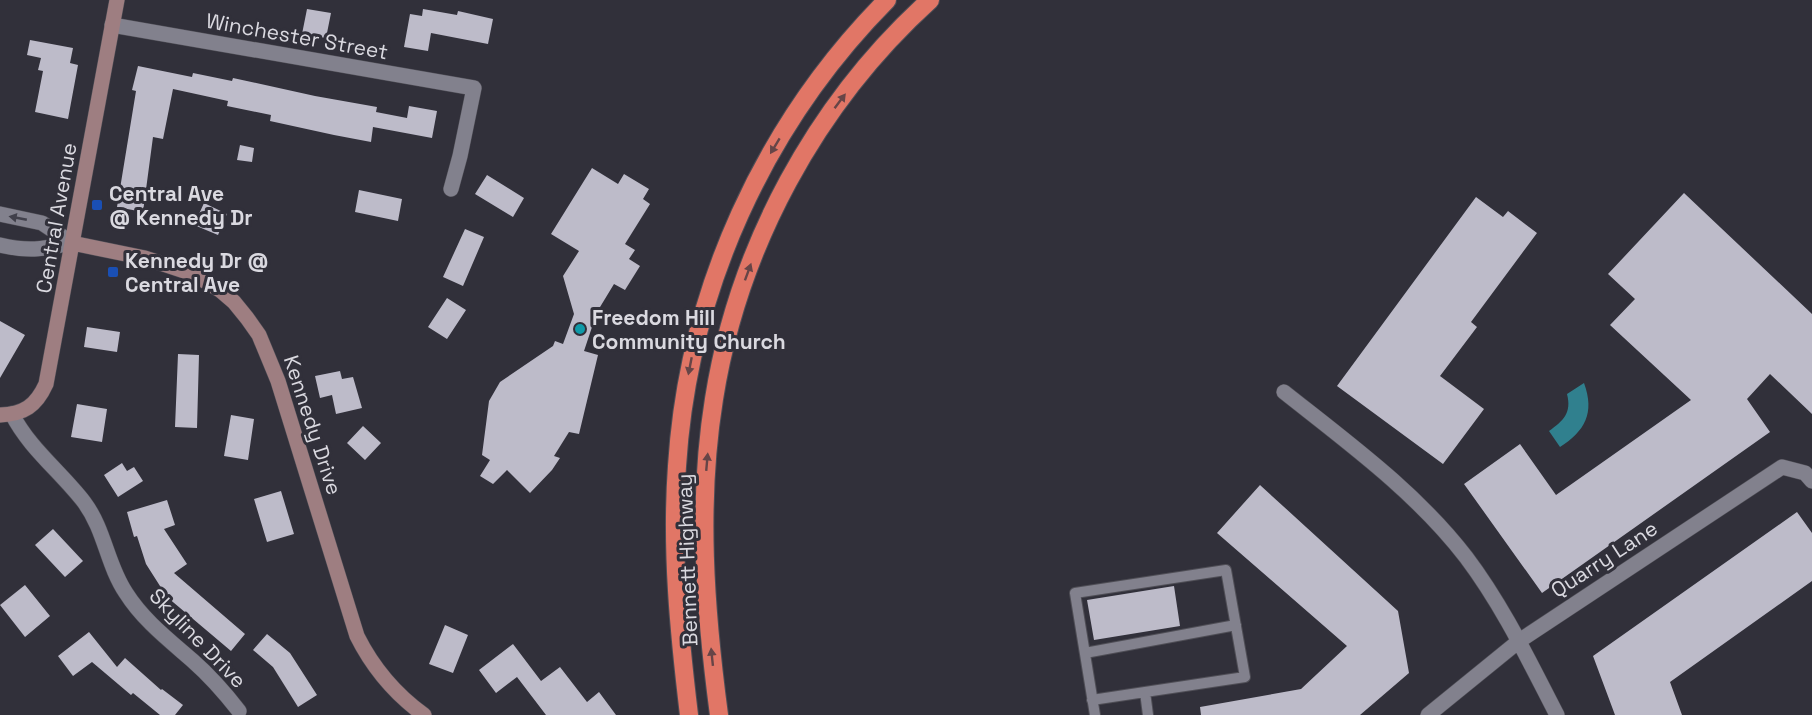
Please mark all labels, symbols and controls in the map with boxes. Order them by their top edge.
street label: Winchester Street [204,7,390,65]
one-way arrow [833,93,846,109]
one-way arrow [769,138,780,154]
street label: Central Avenue [29,141,83,295]
place label: Central Ave @ Kennedy Dr [109,180,253,231]
marker: Central Ave @ Kennedy Dr [90,198,104,212]
one-way arrow [9,212,28,222]
place label: Kennedy Dr @ Central Ave [125,247,269,298]
one-way arrow [743,263,753,281]
marker: Kennedy Dr @ Central Ave [106,265,120,279]
place label: Freedom Hill Community Church [592,304,786,355]
marker: Freedom Hill Community Church [573,322,587,336]
street label: Kennedy Drive [278,352,348,498]
one-way arrow [685,357,694,376]
one-way arrow [702,453,712,472]
street label: Bennett Highway [670,473,704,647]
street label: Quarry Lane [1546,514,1662,604]
street label: Skyline Drive [144,582,252,694]
one-way arrow [707,647,717,666]

